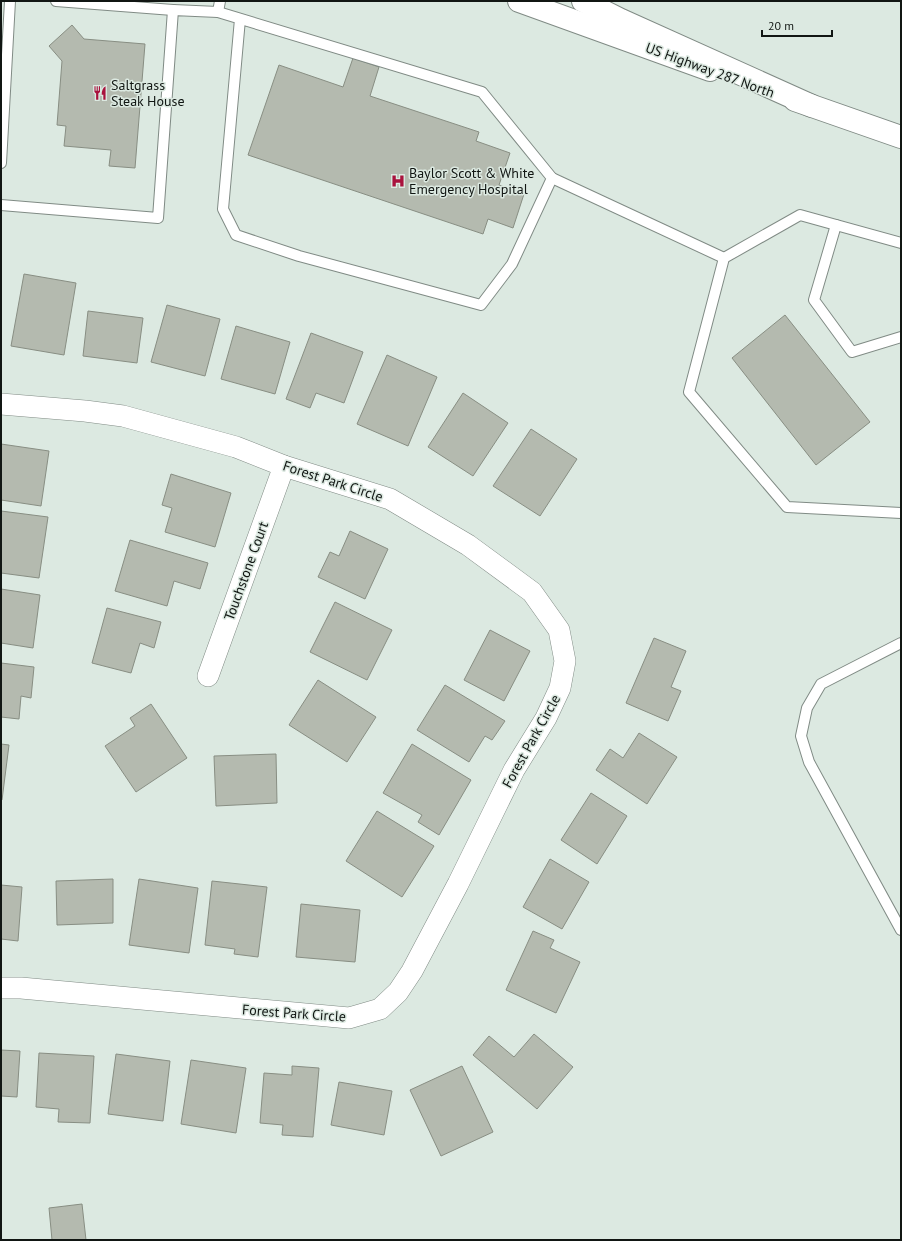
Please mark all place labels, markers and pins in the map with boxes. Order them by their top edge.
place label: Saltgrass Steak House [111,76,185,110]
restaurant icon: Saltgrass Steak House [92,85,108,101]
place label: Baylor Scott & White Emergency Hospital [409,164,534,198]
hospital icon: Baylor Scott & White Emergency Hospital [390,173,406,189]

